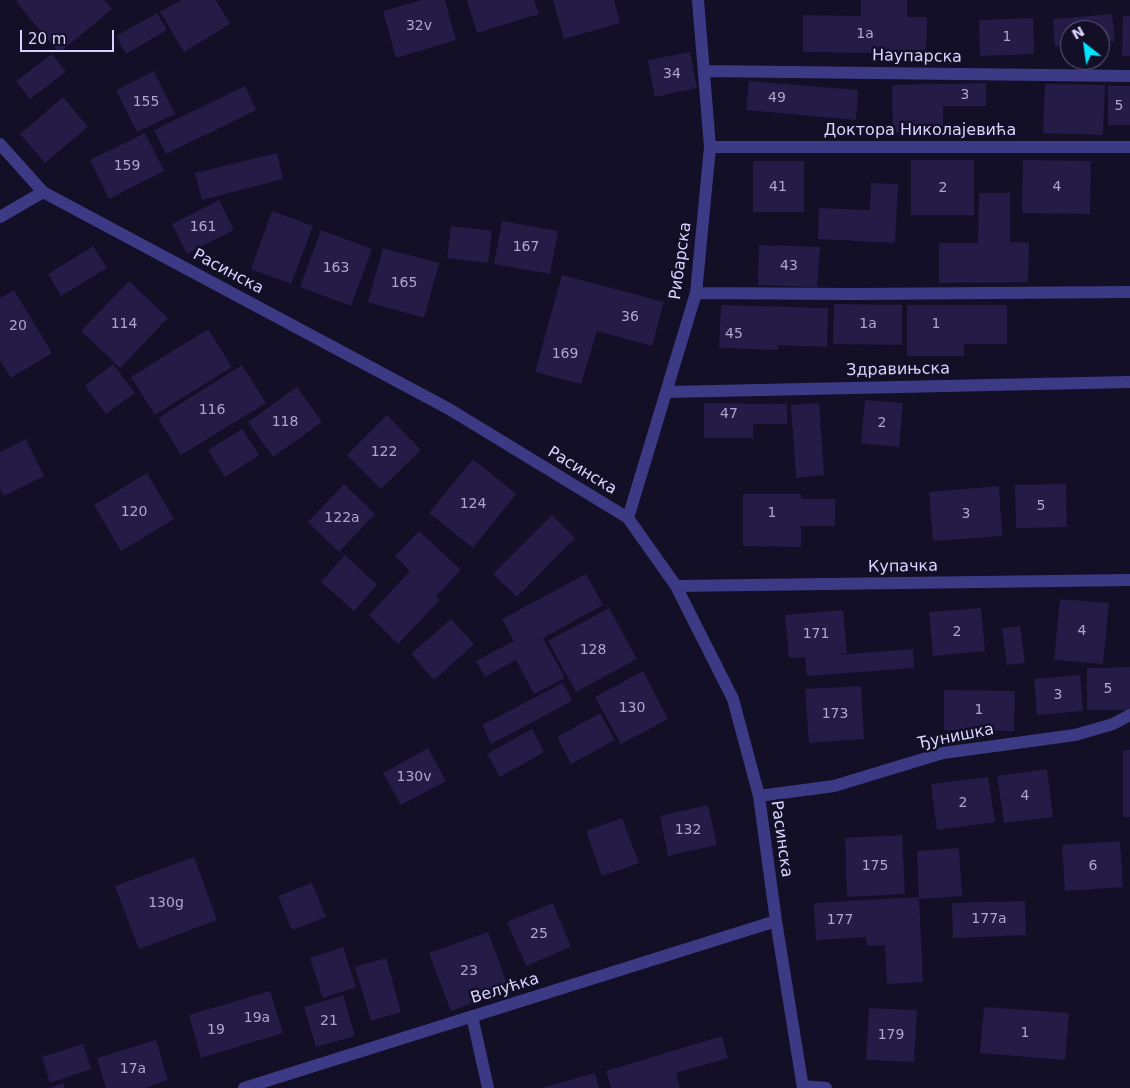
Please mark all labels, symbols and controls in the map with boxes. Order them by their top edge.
house number: 32v [406,18,432,34]
scale bar [22,20,116,52]
north arrow [1060,20,1110,70]
text: N [1069,23,1087,43]
house number: 1a [856,26,874,42]
house number: 1 [1003,29,1011,45]
text: 20 m [28,30,66,48]
street label: Наупарска [872,47,962,67]
house number: 34 [663,66,681,82]
house number: 3 [961,87,969,103]
house number: 49 [768,90,786,106]
house number: 155 [133,94,159,110]
house number: 5 [1115,98,1123,114]
street label: Доктора Николајевића [824,121,1016,141]
house number: 159 [114,158,140,174]
house number: 41 [769,179,787,195]
house number: 4 [1053,179,1061,195]
house number: 2 [939,180,947,196]
house number: 161 [190,219,216,235]
street label: Рибарска [666,221,696,301]
house number: 167 [513,239,539,255]
street label: Расинска [189,245,267,299]
house number: 43 [780,258,798,274]
house number: 163 [323,260,349,276]
house number: 165 [391,275,417,291]
house number: 36 [621,309,639,325]
house number: 114 [111,316,137,332]
house number: 1a [859,316,877,332]
house number: 1 [932,316,940,332]
house number: 20 [9,318,27,334]
house number: 45 [725,326,743,342]
house number: 169 [552,346,578,362]
street label: Здравињска [846,359,950,381]
house number: 116 [199,402,225,418]
house number: 47 [720,406,738,422]
house number: 118 [272,414,298,430]
house number: 2 [878,415,886,431]
street label: Расинска [544,443,620,499]
house number: 122 [371,444,397,460]
house number: 124 [460,496,486,512]
house number: 5 [1037,498,1045,514]
house number: 120 [121,504,147,520]
house number: 1 [768,505,776,521]
house number: 3 [962,506,970,522]
house number: 122a [324,510,360,526]
street label: Купачка [868,557,938,577]
house number: 4 [1078,623,1086,639]
house number: 2 [953,624,961,640]
house number: 171 [803,626,829,642]
house number: 128 [580,642,606,658]
house number: 5 [1104,681,1112,697]
house number: 3 [1054,687,1062,703]
house number: 130 [619,700,645,716]
house number: 1 [975,702,983,718]
house number: 173 [822,706,848,722]
street label: Ђунишка [916,720,996,754]
house number: 130v [396,769,432,785]
house number: 4 [1021,788,1029,804]
house number: 2 [959,795,967,811]
street label: Расинска [766,799,796,879]
house number: 132 [675,822,701,838]
house number: 175 [862,858,888,874]
house number: 6 [1089,858,1097,874]
house number: 130g [148,895,184,911]
house number: 177a [971,911,1007,927]
house number: 177 [827,912,853,928]
house number: 25 [530,926,548,942]
house number: 23 [460,963,478,979]
street label: Велућка [469,970,541,1008]
house number: 19a [244,1010,270,1026]
house number: 21 [320,1013,338,1029]
house number: 19 [207,1022,225,1038]
house number: 1 [1021,1025,1029,1041]
house number: 179 [878,1027,904,1043]
house number: 17a [120,1061,146,1077]

